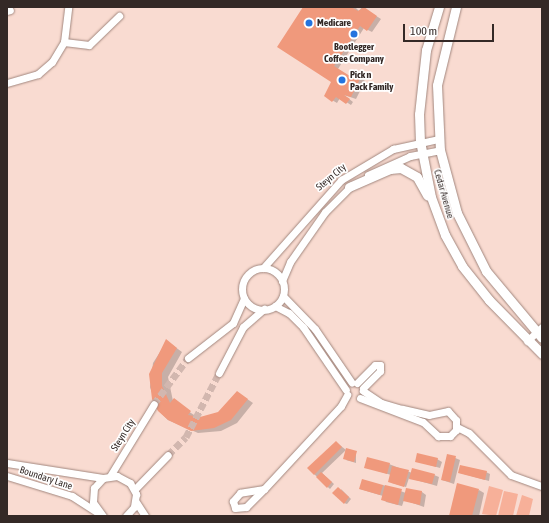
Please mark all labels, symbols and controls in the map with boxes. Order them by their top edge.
scale bar [405,16,496,42]
place label: Medicare [317,17,351,29]
marker: Medicare [304,18,314,28]
text: 100 m [410,24,437,38]
marker: Bootlegger Coffee Company [349,29,359,39]
place label: Bootlegger Coffee Company [324,40,384,64]
place label: Pick n Pack Family [350,68,393,92]
marker: Pick n Pack Family [337,75,347,85]
street label: Steyn City [314,161,348,193]
street label: Cedar Avenue [431,168,457,220]
street label: Steyn City [108,417,138,453]
street label: Boundary Lane [18,464,74,492]

